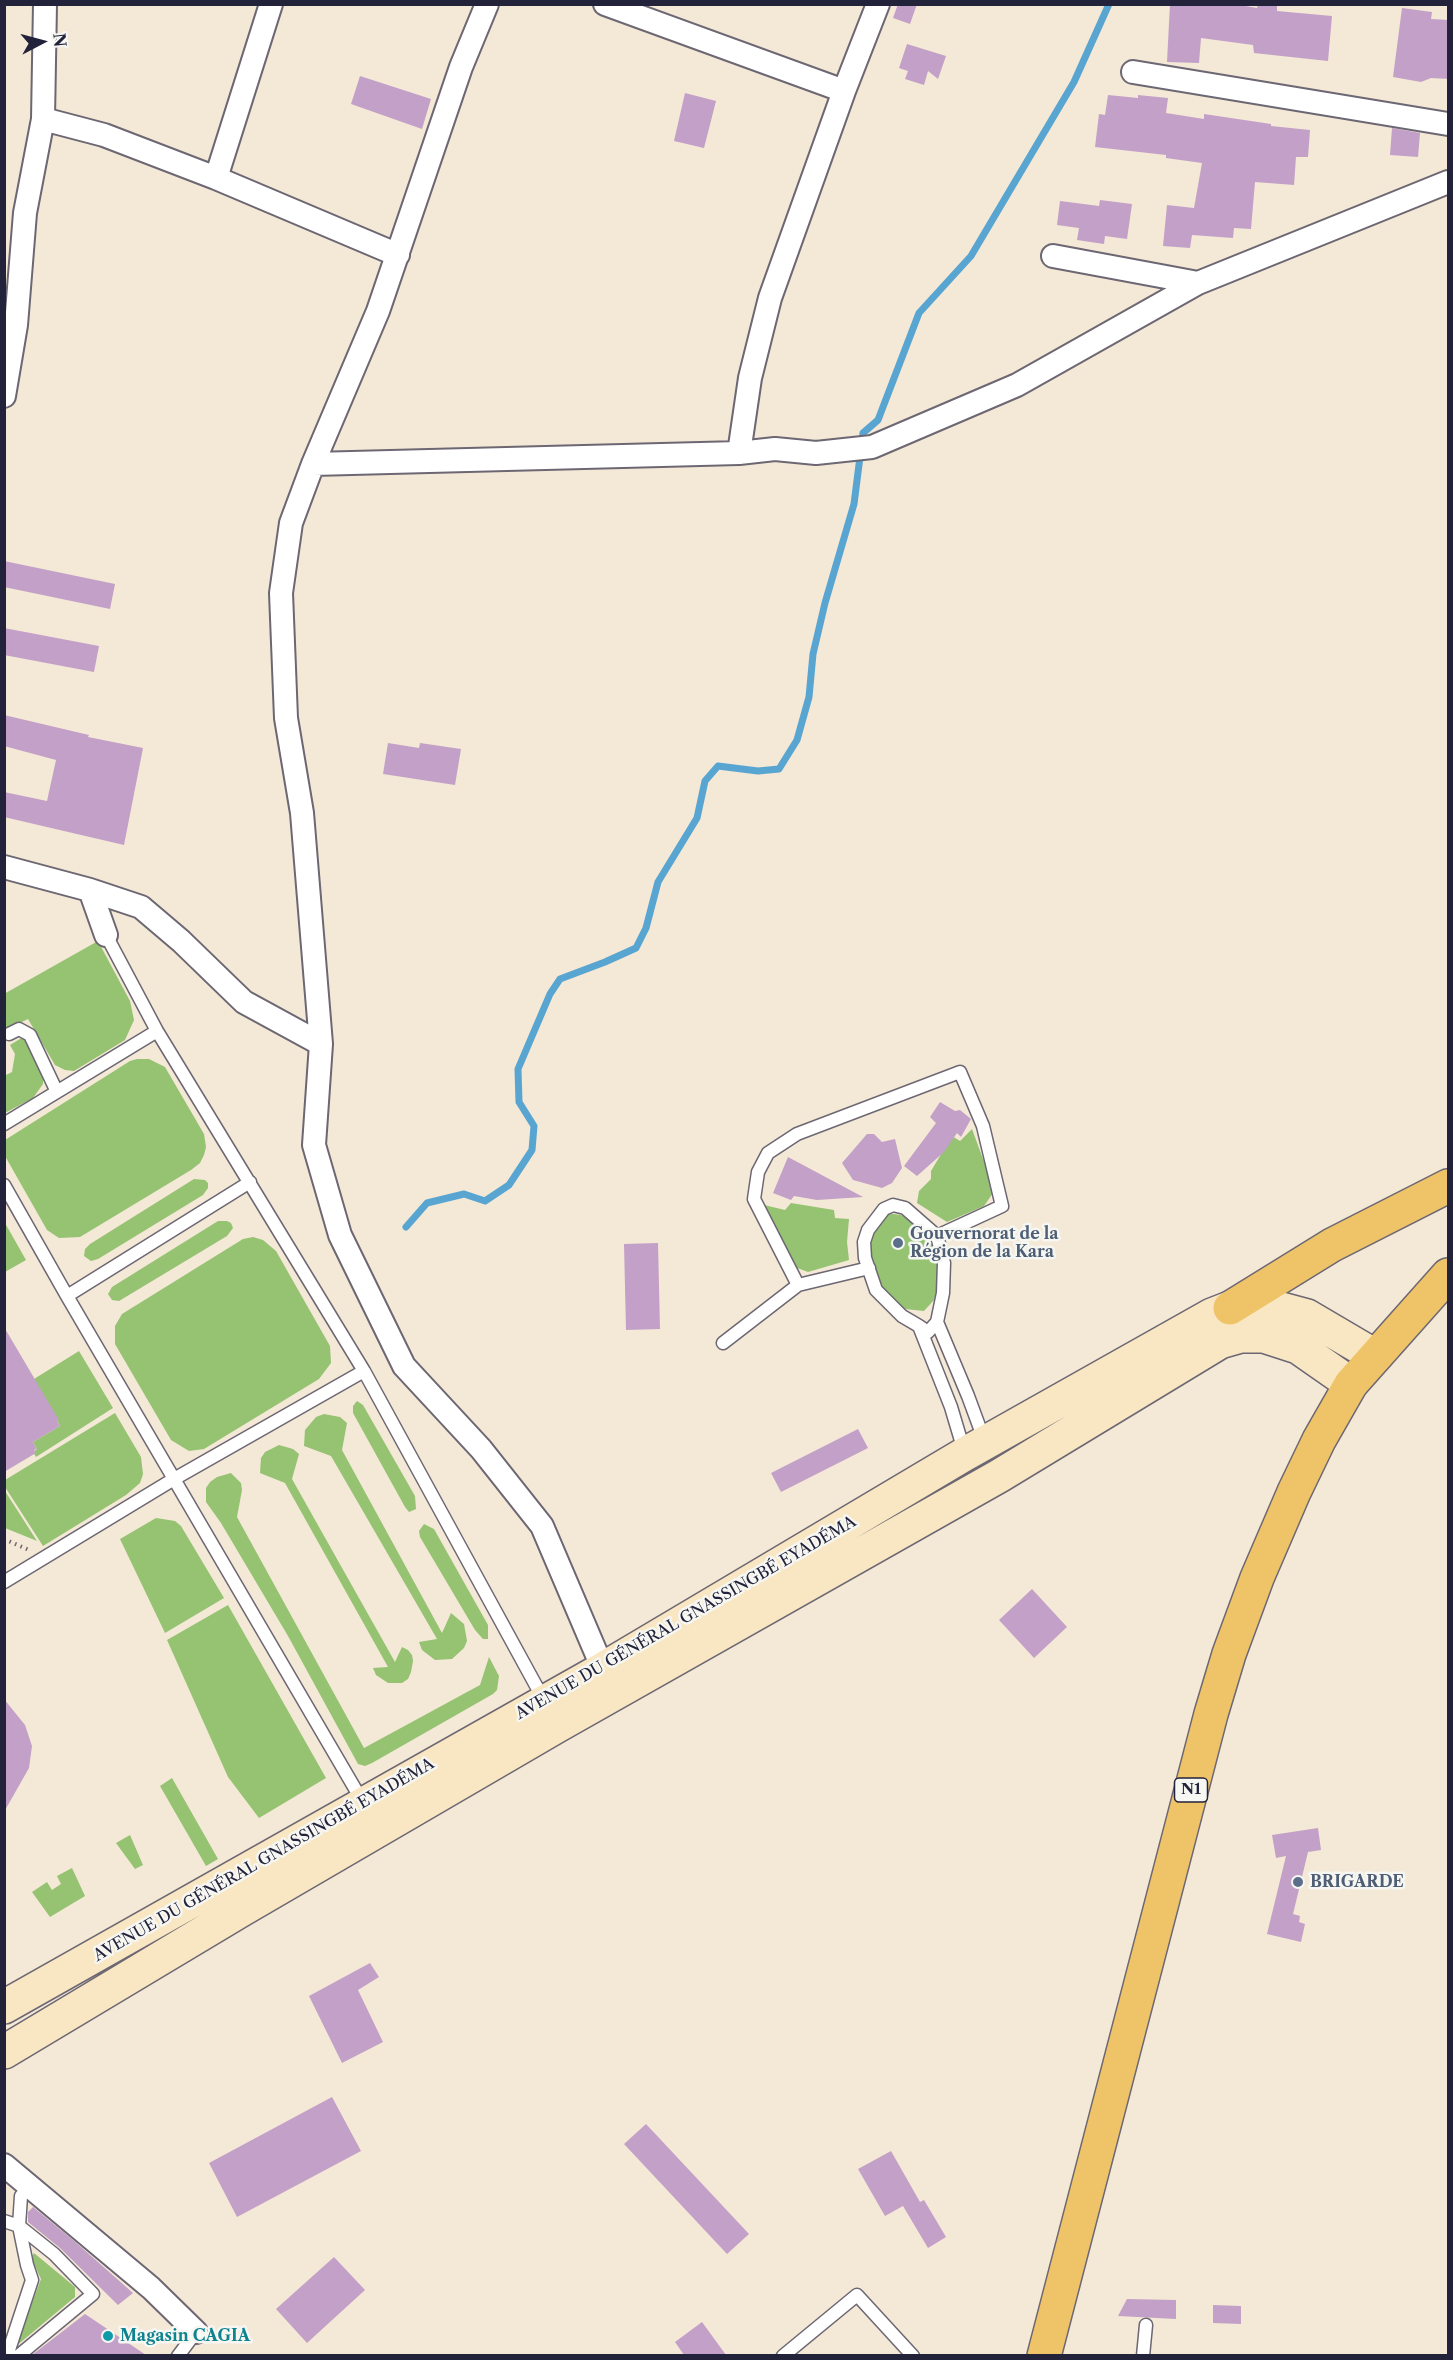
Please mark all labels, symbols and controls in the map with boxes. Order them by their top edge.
north arrow [12,12,72,72]
text: N [49,32,71,48]
place label: Gouvernorat de la Région de la Kara [910,1224,1059,1262]
marker: Gouvernorat de la Région de la Kara [891,1236,905,1250]
street label: AVENUE DU GÉNÉRAL GNASSINGBÉ EYADÉMA [512,1512,860,1724]
street label: AVENUE DU GÉNÉRAL GNASSINGBÉ EYADÉMA [90,1754,438,1966]
road number: N1 [1174,1778,1208,1802]
place label: BRIGARDE [1310,1872,1404,1892]
marker: BRIGARDE [1291,1875,1305,1889]
place label: Magasin CAGIA [120,2326,250,2346]
marker: Magasin CAGIA [101,2329,115,2343]

